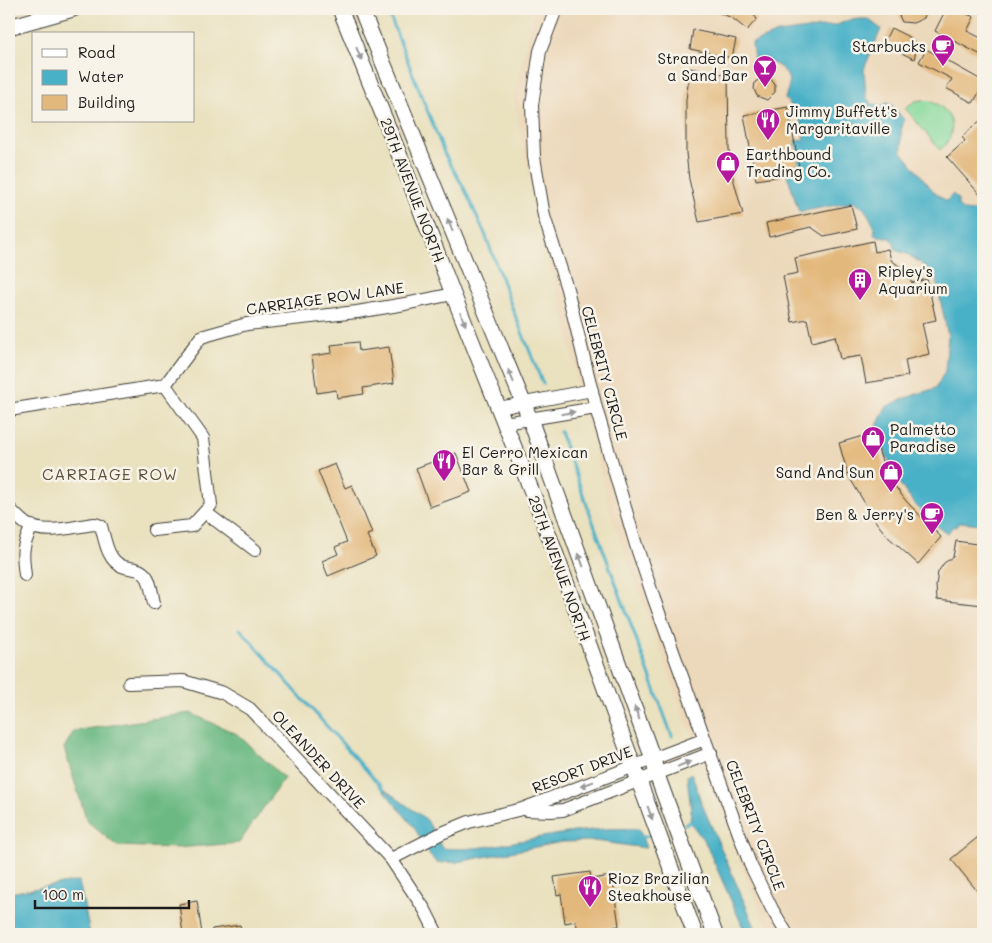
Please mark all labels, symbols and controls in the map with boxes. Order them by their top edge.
legend [32,32,195,122]
cafe icon: Starbucks [930,33,956,67]
place label: Starbucks [852,36,926,56]
text: Road [78,42,115,62]
one-way arrow [355,47,363,61]
place label: Stranded on a Sand Bar [657,48,748,85]
bar icon: Stranded on a Sand Bar [752,54,778,88]
text: Water [78,66,124,86]
text: Building [78,92,135,112]
place label: Jimmy Buffett's Margaritaville [786,101,898,138]
restaurant icon: Jimmy Buffett's Margaritaville [755,107,781,141]
street label: 29TH AVENUE NORTH [376,115,450,265]
place label: Earthbound Trading Co. [746,144,831,181]
shop icon: Earthbound Trading Co. [715,150,741,184]
one-way arrow [445,218,453,233]
place label: Ripley's Aquarium [878,261,948,298]
building icon: Ripley's Aquarium [847,267,873,301]
street label: CARRIAGE ROW LANE [245,277,406,319]
street label: CELEBRITY CIRCLE [577,304,633,443]
one-way arrow [459,312,467,327]
one-way arrow [507,369,515,383]
one-way arrow [560,408,576,416]
place label: Palmetto Paradise [890,419,956,456]
shop icon: Palmetto Paradise [860,425,886,459]
place label: El Cerro Mexican Bar & Grill [462,442,588,479]
restaurant icon: El Cerro Mexican Bar & Grill [431,448,457,482]
shop icon: Sand And Sun [878,459,904,493]
place label: Sand And Sun [776,462,874,482]
district label: CARRIAGE ROW [42,463,178,484]
street label: 29TH AVENUE NORTH [524,492,596,644]
cafe icon: Ben & Jerry's [919,501,945,535]
place label: Ben & Jerry's [816,504,914,524]
one-way arrow [577,553,584,568]
street label: OLEANDER DRIVE [268,705,370,813]
one-way arrow [633,705,641,720]
street label: RESORT DRIVE [529,741,635,797]
street label: CELEBRITY CIRCLE [722,757,790,894]
one-way arrow [677,760,691,768]
one-way arrow [579,780,594,788]
one-way arrow [646,806,654,821]
place label: Rioz Brazilian Steakhouse [608,868,709,905]
restaurant icon: Rioz Brazilian Steakhouse [577,874,603,908]
scale bar [35,878,189,910]
text: 100 m [42,884,84,904]

